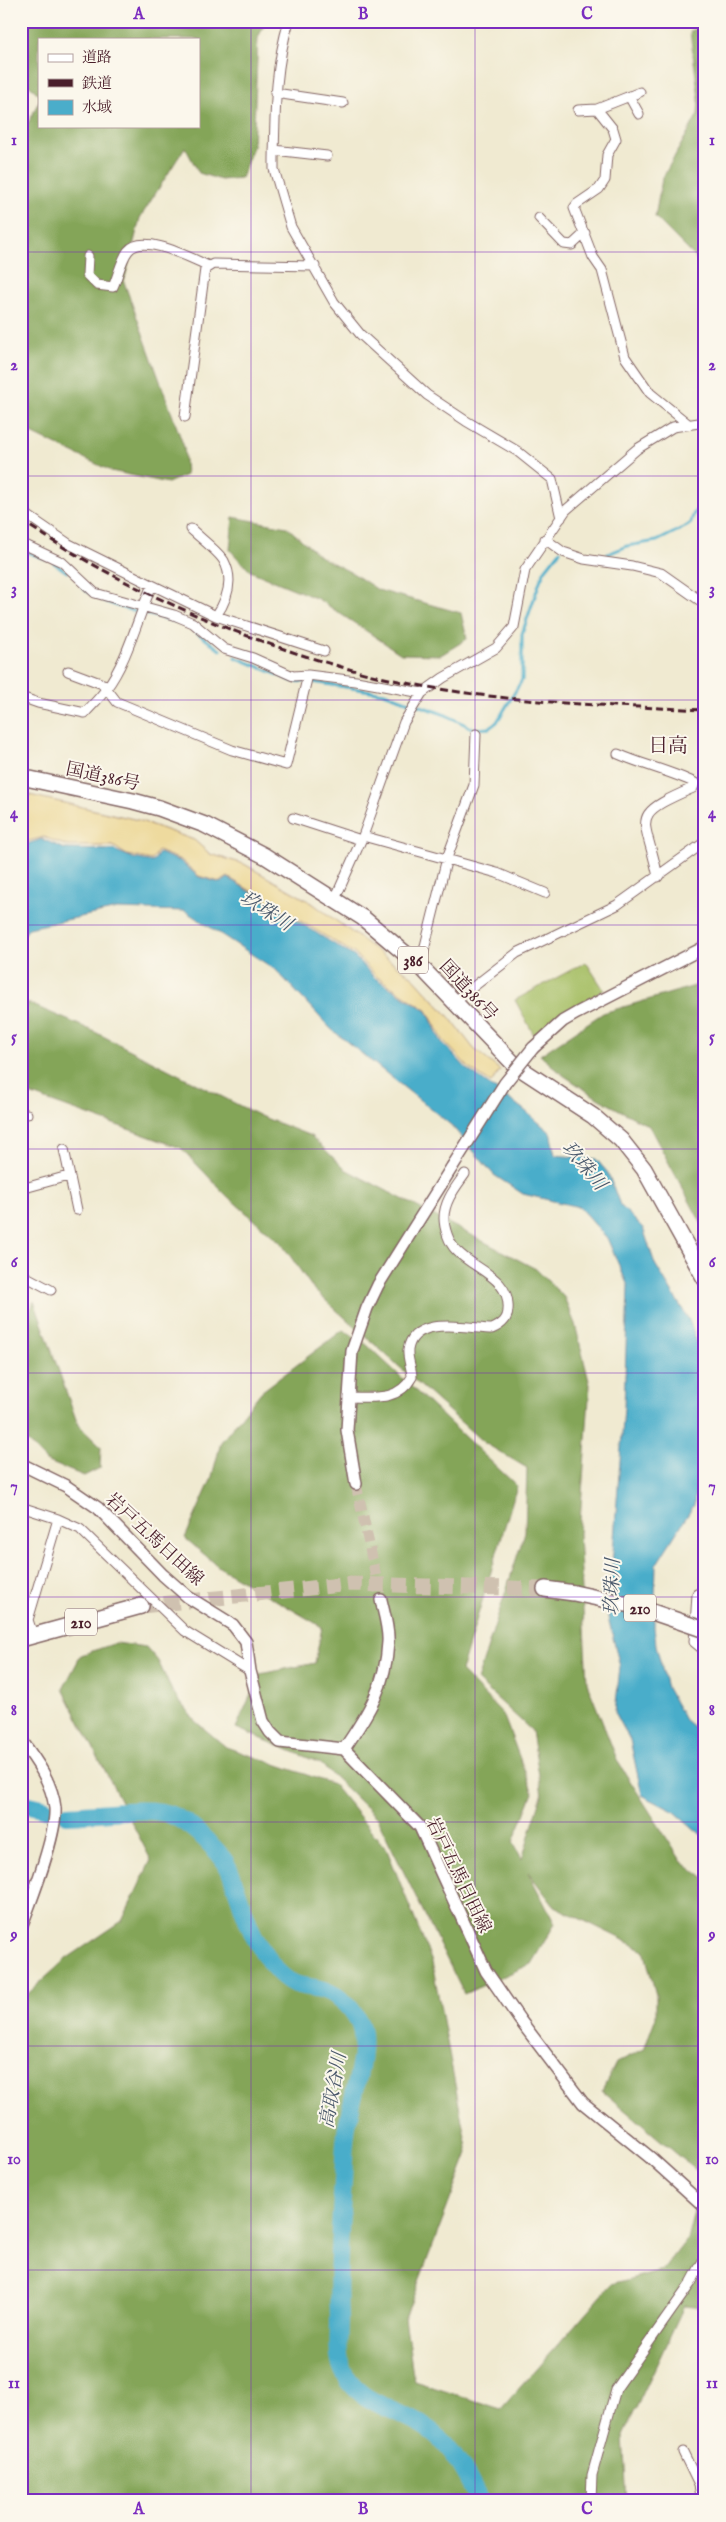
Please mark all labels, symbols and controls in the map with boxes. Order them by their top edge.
text: A [133,5,146,25]
text: B [358,5,369,25]
text: C [581,5,593,25]
legend [38,38,200,128]
text: 道路 [82,48,112,67]
text: 鉄道 [82,74,112,93]
text: 水域 [82,98,112,117]
text: 1 [11,131,17,151]
text: 1 [709,131,715,151]
text: 2 [10,356,18,376]
text: 2 [708,356,716,376]
text: 3 [11,580,17,600]
text: 3 [709,580,715,600]
district label: 日高 [648,734,688,759]
street label: 国道386号 [63,758,142,797]
text: 4 [10,804,19,824]
text: 4 [708,804,717,824]
water label: 玖珠川 [235,886,298,938]
road number: 386 [398,946,428,974]
street label: 国道386号 [434,956,502,1026]
text: 5 [11,1028,17,1048]
text: 5 [709,1028,715,1048]
water label: 玖珠川 [556,1137,612,1197]
text: 6 [11,1253,19,1273]
text: 6 [709,1253,717,1273]
text: 7 [10,1477,18,1497]
text: 7 [708,1477,716,1497]
street label: 岩戸五馬日田線 [100,1489,208,1591]
water label: 玖珠川 [600,1556,626,1616]
road number: 210 [624,1595,656,1622]
road number: 210 [65,1608,97,1635]
text: 8 [11,1701,17,1721]
text: 8 [709,1701,715,1721]
street label: 岩戸五馬日田線 [420,1814,496,1937]
text: 9 [10,1926,18,1946]
text: 9 [708,1926,716,1946]
water label: 高取谷川 [316,2049,353,2130]
text: 10 [7,2150,21,2170]
text: 10 [705,2150,719,2170]
text: 11 [8,2374,20,2394]
text: 11 [706,2374,718,2394]
text: A [133,2500,146,2520]
text: B [358,2500,369,2520]
text: C [581,2500,593,2520]

